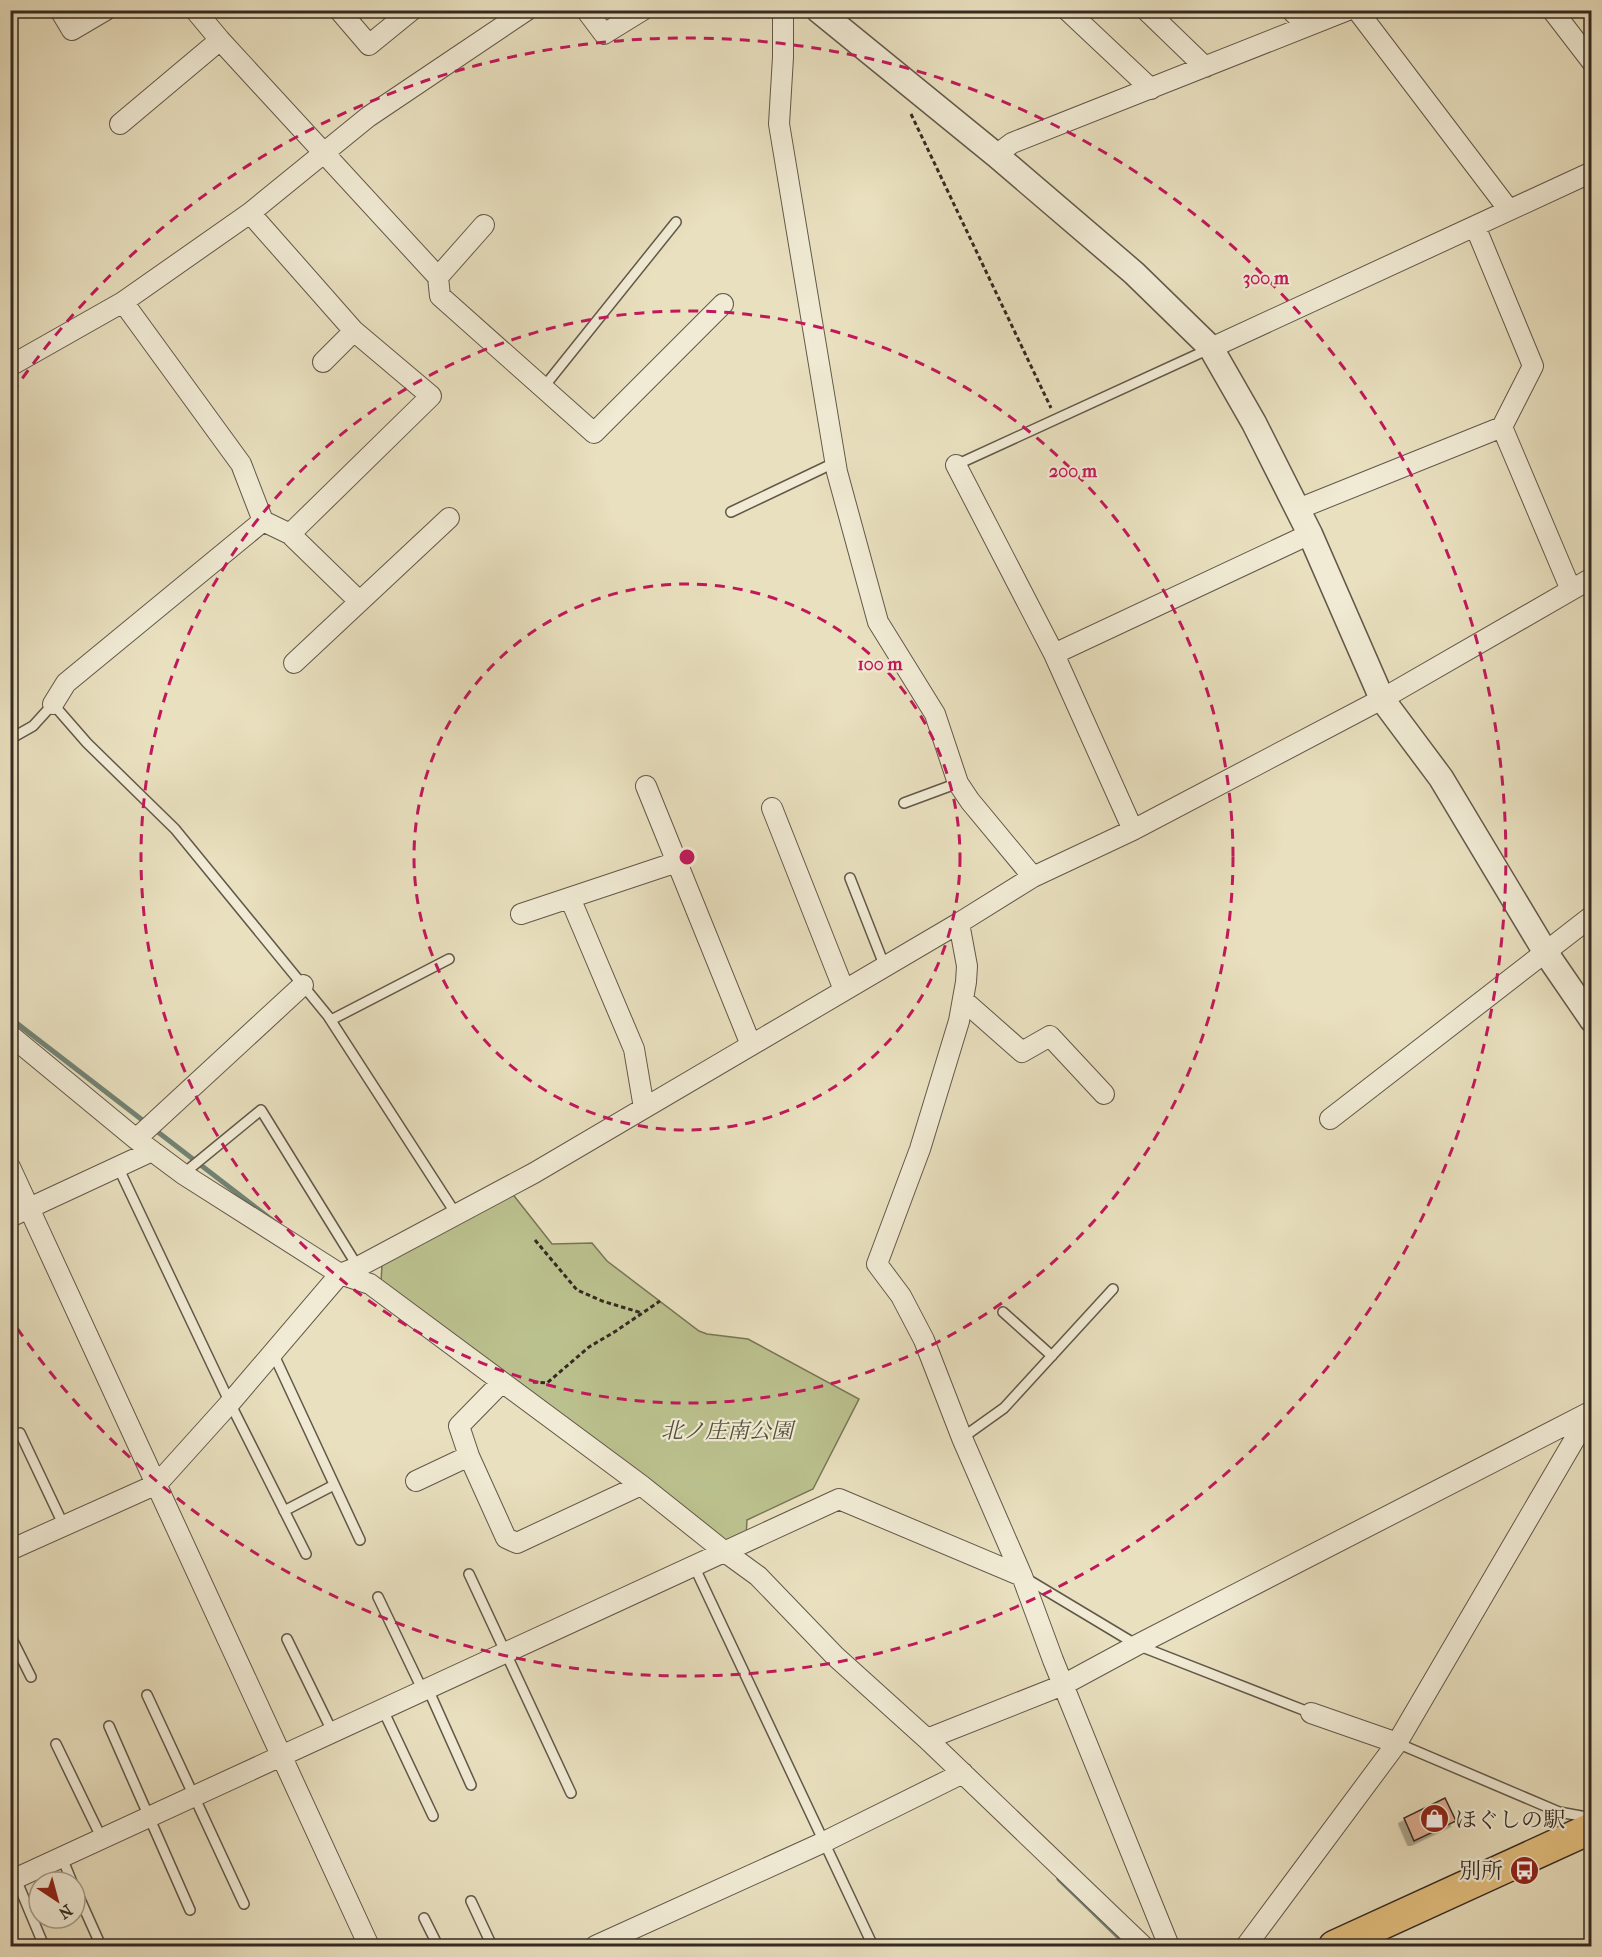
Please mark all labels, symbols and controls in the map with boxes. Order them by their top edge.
text: 300 m [1243,268,1290,289]
text: 200 m [1049,461,1098,482]
text: 100 m [857,654,904,675]
centre of rings [677,847,697,867]
park label: 北ノ庄南公園 [661,1418,796,1444]
shop icon: ほぐしの駅 [1418,1803,1450,1835]
place label: ほぐしの駅 [1455,1807,1565,1833]
bus stop icon: 別所 [1508,1854,1540,1886]
place label: 別所 [1459,1858,1503,1884]
north arrow [27,1870,87,1930]
text: N [54,1900,76,1923]

